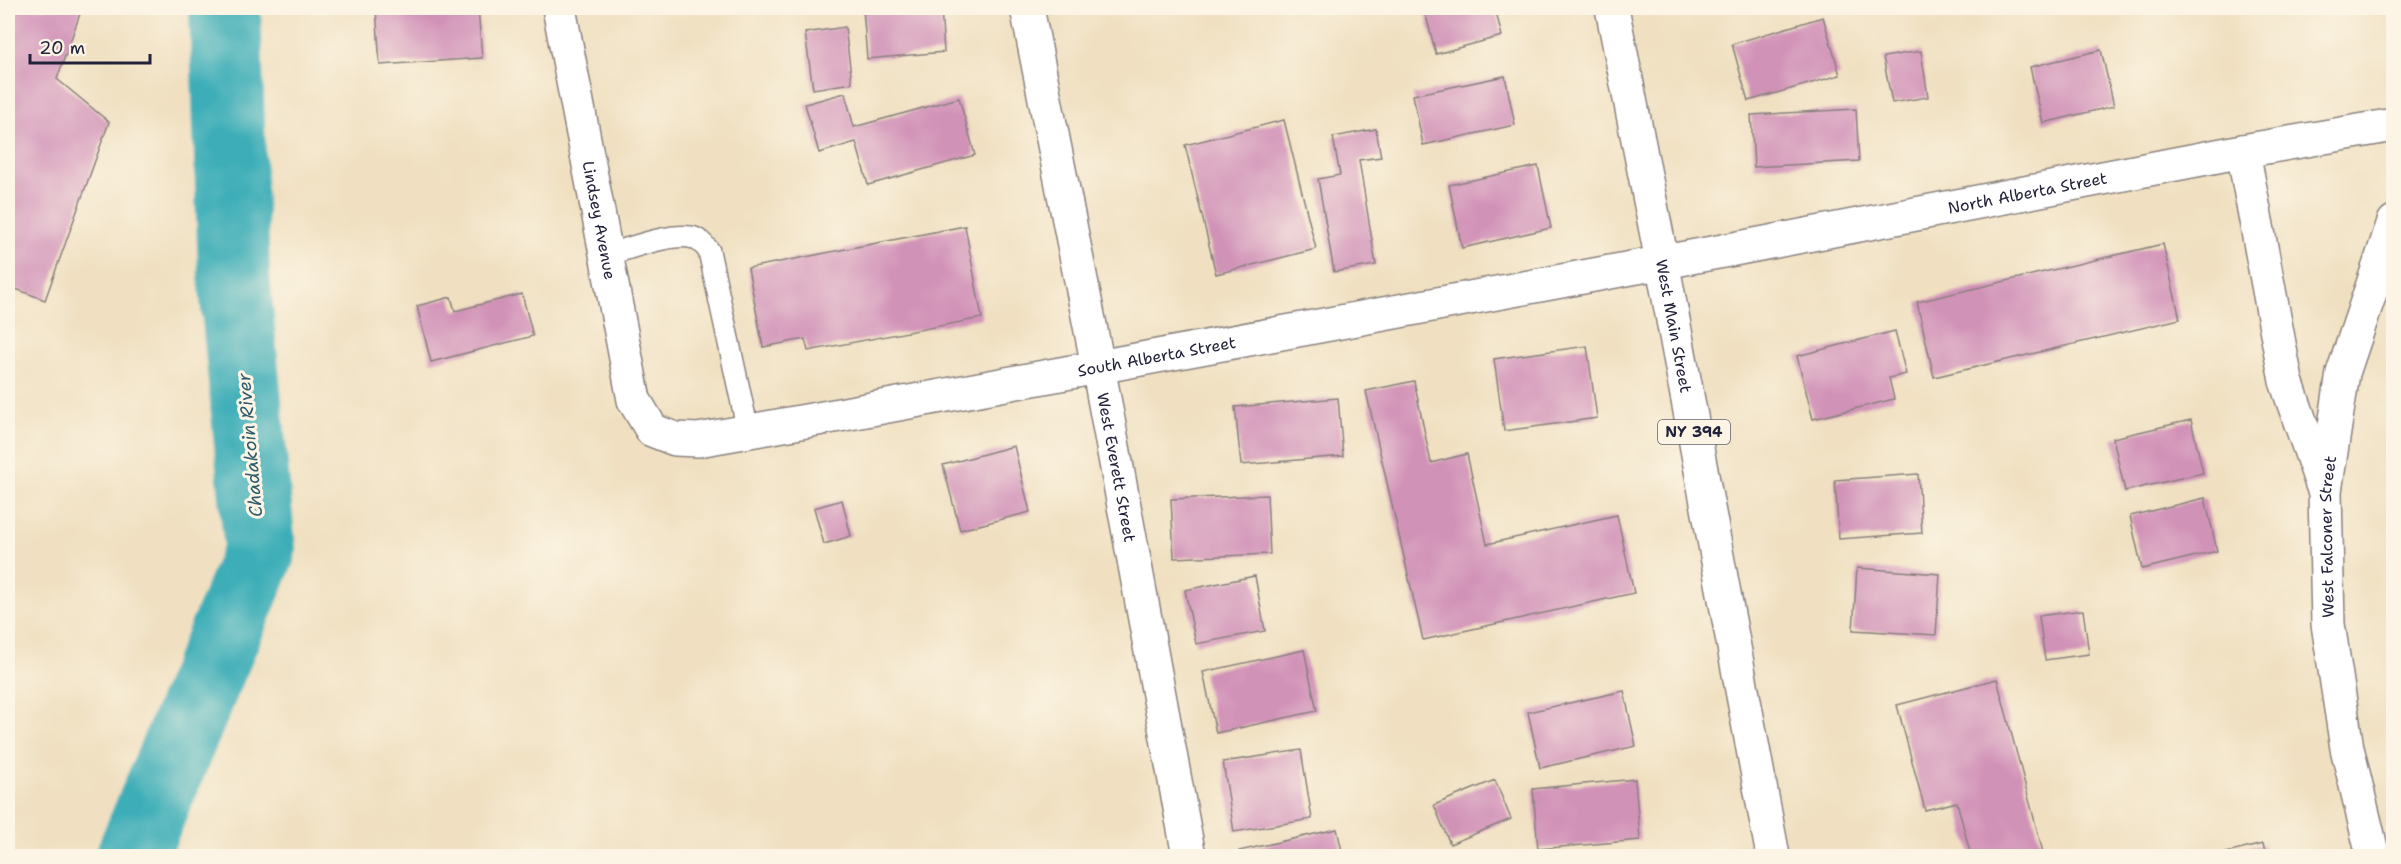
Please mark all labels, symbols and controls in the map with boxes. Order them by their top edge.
scale bar [30,27,150,65]
text: 20 m [39,36,85,60]
street label: Lindsey Avenue [577,159,621,281]
street label: North Alberta Street [1946,167,2109,219]
street label: West Main Street [1651,258,1696,395]
street label: South Alberta Street [1076,332,1238,382]
water label: Chadakoin River [232,372,268,518]
street label: West Everett Street [1092,391,1140,544]
road number: NY 394 [1658,420,1730,444]
street label: West Falconer Street [2315,454,2341,618]

